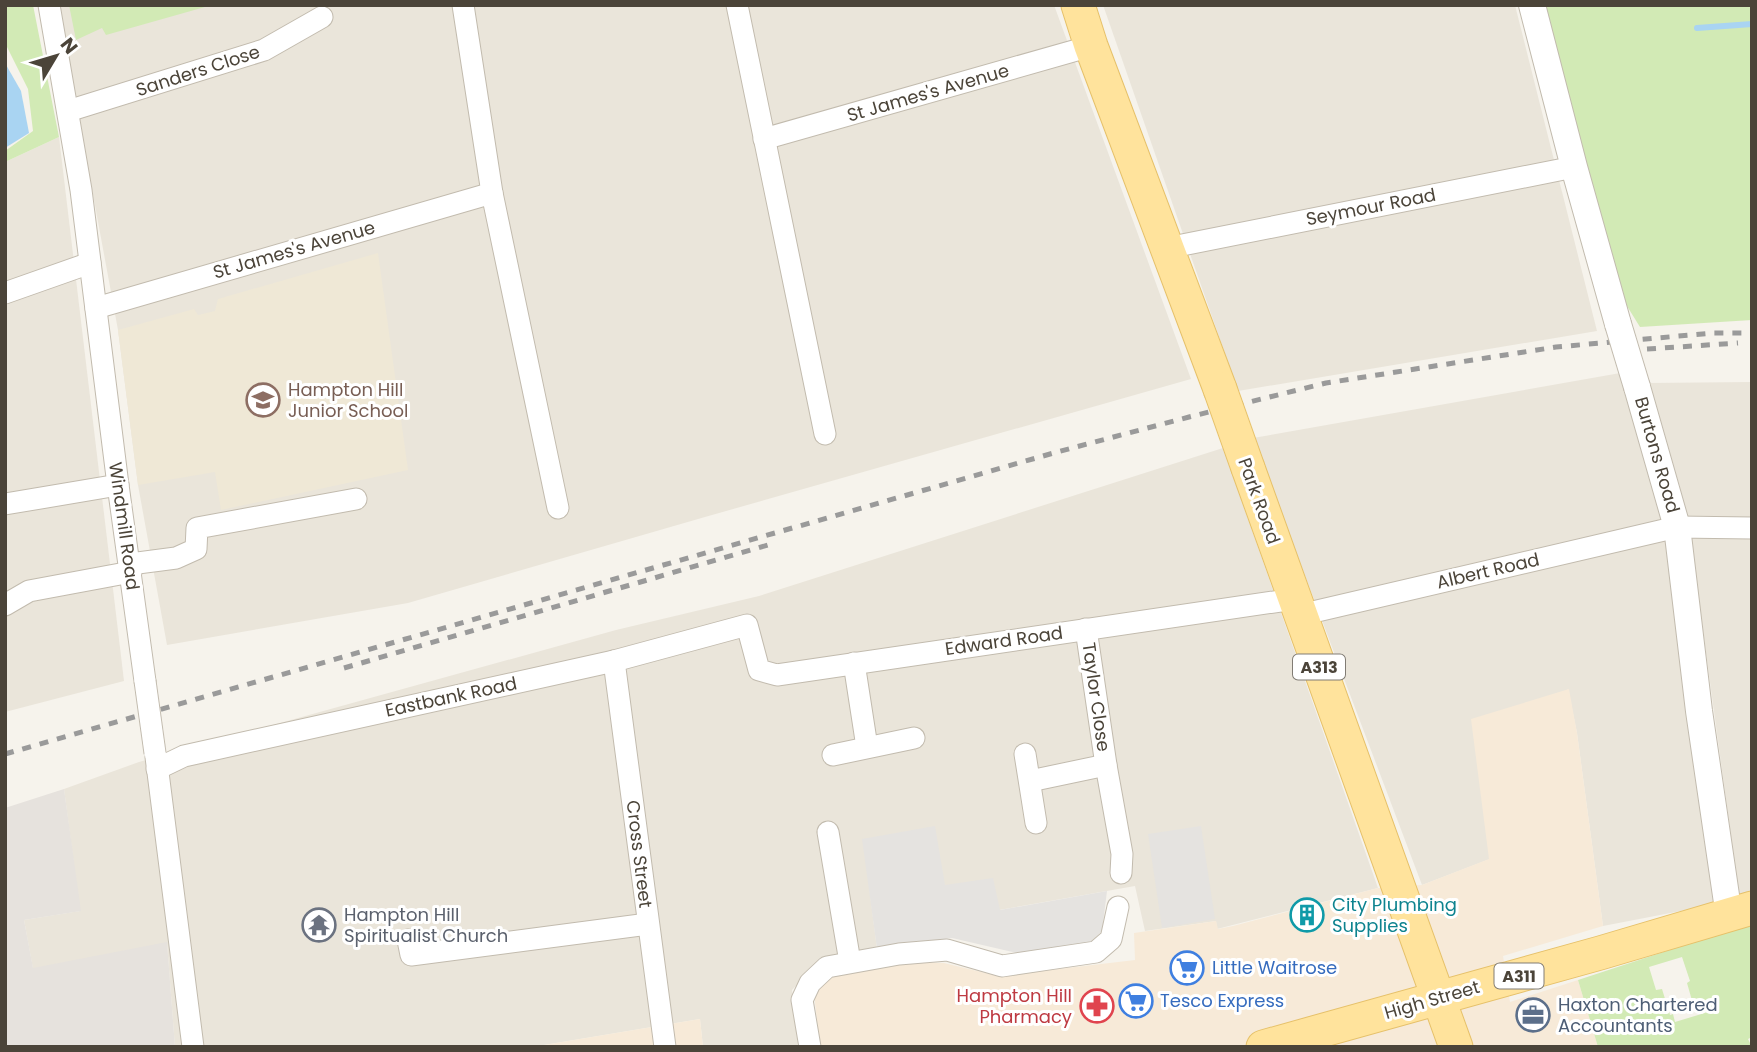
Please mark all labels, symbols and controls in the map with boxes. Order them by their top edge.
north arrow [21,21,91,91]
text: N [54,32,84,60]
street label: Sanders Close [133,39,263,102]
street label: St James's Avenue [844,57,1012,128]
street label: Seymour Road [1304,182,1438,231]
street label: St James's Avenue [210,214,378,285]
place label: Hampton Hill Junior School [288,377,409,423]
school or university icon: Hampton Hill Junior School [244,381,282,419]
street label: Burtons Road [1629,394,1686,516]
street label: Park Road [1232,454,1287,547]
street label: Windmill Road [103,460,146,592]
street label: Albert Road [1434,547,1542,594]
street label: Edward Road [943,620,1065,661]
street label: Taylor Close [1076,641,1117,753]
road number: A313 [1293,654,1345,680]
street label: Eastbank Road [383,670,519,723]
street label: Cross Street [620,799,659,909]
place label: City Plumbing Supplies [1332,892,1457,938]
building icon: City Plumbing Supplies [1288,896,1326,934]
place label: Hampton Hill Spiritualist Church [344,902,508,948]
temple icon: Hampton Hill Spiritualist Church [300,906,338,944]
supermarket icon: Little Waitrose [1168,949,1206,987]
place label: Little Waitrose [1212,955,1337,980]
road number: A311 [1494,964,1544,988]
street label: High Street [1381,974,1482,1025]
supermarket icon: Tesco Express [1117,982,1155,1020]
place label: Hampton Hill Pharmacy [957,983,1072,1029]
pharmacy icon: Hampton Hill Pharmacy [1078,987,1116,1025]
place label: Tesco Express [1160,988,1284,1013]
place label: Haxton Chartered Accountants [1558,992,1718,1038]
office icon: Haxton Chartered Accountants [1514,996,1552,1034]

